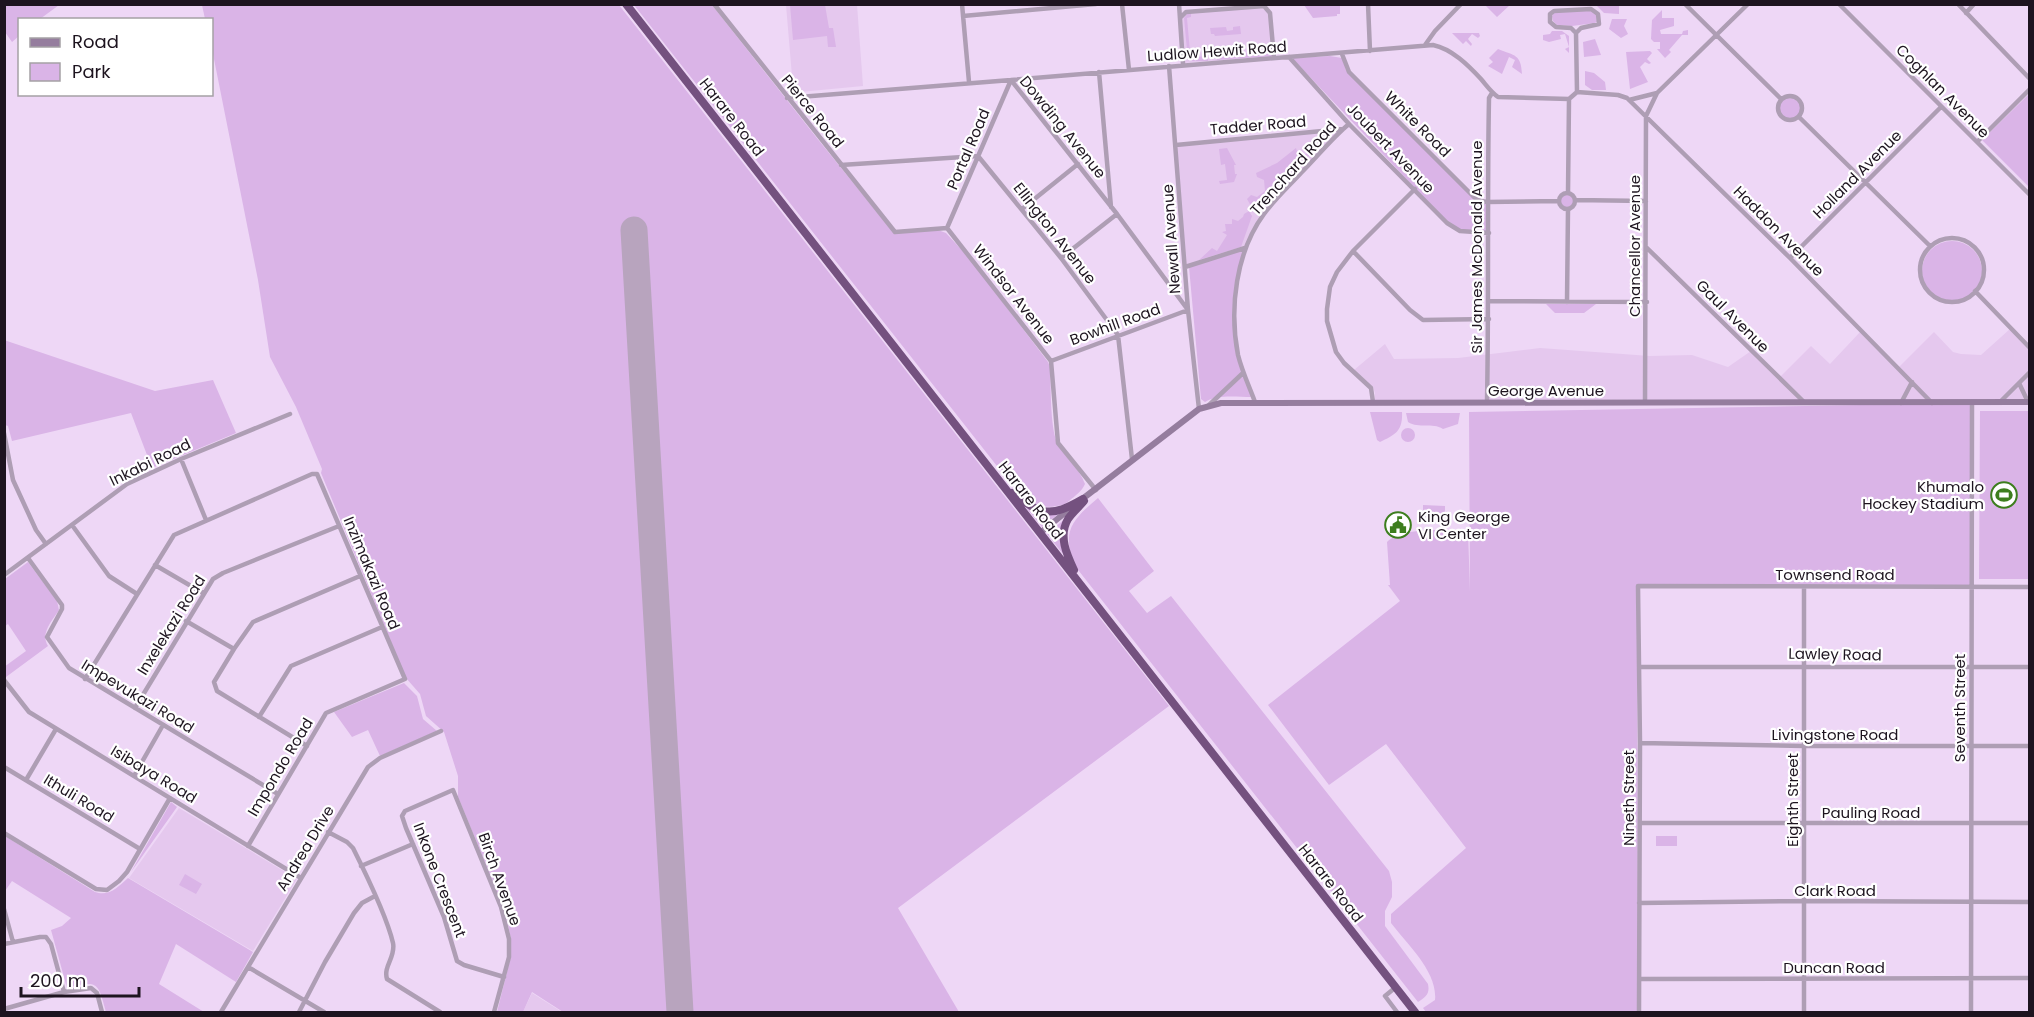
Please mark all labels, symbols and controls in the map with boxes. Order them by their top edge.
legend [18,18,213,96]
text: Road [72,29,119,54]
street label: Ludlow Hewit Road [1146,36,1288,66]
street label: Coghlan Avenue [1891,39,1995,143]
text: Park [72,59,111,84]
street label: Pierce Road [777,70,849,152]
street label: Dowding Avenue [1015,71,1111,183]
street label: Harare Road [695,73,769,161]
street label: White Road [1380,86,1456,162]
street label: Joubert Avenue [1342,98,1440,198]
street label: Portal Road [941,105,995,193]
street label: Tadder Road [1209,110,1307,140]
street label: Trenchard Road [1245,116,1341,220]
street label: Holland Avenue [1808,125,1906,223]
street label: Sir James McDonald Avenue [1466,141,1487,353]
street label: Chancellor Avenue [1624,175,1645,317]
street label: Ellington Avenue [1009,178,1101,288]
street label: Haddon Avenue [1729,181,1829,281]
street label: Newall Avenue [1157,183,1185,295]
street label: Windsor Avenue [968,240,1060,348]
street label: Gaul Avenue [1692,275,1774,357]
street label: Bowhill Road [1067,298,1163,350]
street label: George Avenue [1488,380,1604,401]
street label: Inkabi Road [106,433,194,491]
street label: Harare Road [994,456,1068,544]
place label: Khumalo Hockey Stadium [1862,476,1984,514]
sports icon: Khumalo Hockey Stadium [1989,480,2019,510]
place label: King George VI Center [1418,506,1510,544]
public building icon: King George VI Center [1383,510,1413,540]
street label: Inzimakazi Road [339,513,405,633]
street label: Townsend Road [1775,564,1895,585]
street label: Inxelekazi Road [132,571,210,679]
street label: Lawley Road [1788,643,1882,665]
street label: Impevukazi Road [78,654,198,738]
street label: Seventh Street [1949,654,1970,762]
street label: Impondo Road [242,714,318,820]
street label: Livingstone Road [1772,724,1898,745]
street label: Isibaya Road [107,740,201,808]
street label: Nineth Street [1618,750,1639,846]
street label: Eighth Street [1782,753,1803,847]
street label: Ithuli Road [40,769,118,827]
street label: Andrea Drive [271,801,339,895]
street label: Pauling Road [1822,802,1920,823]
street label: Inkone Crescent [408,820,472,940]
street label: Birch Avenue [473,830,527,928]
street label: Harare Road [1294,839,1368,927]
street label: Clark Road [1794,880,1876,901]
street label: Duncan Road [1783,957,1885,978]
scale bar [21,960,140,998]
text: 200 m [30,968,86,993]

